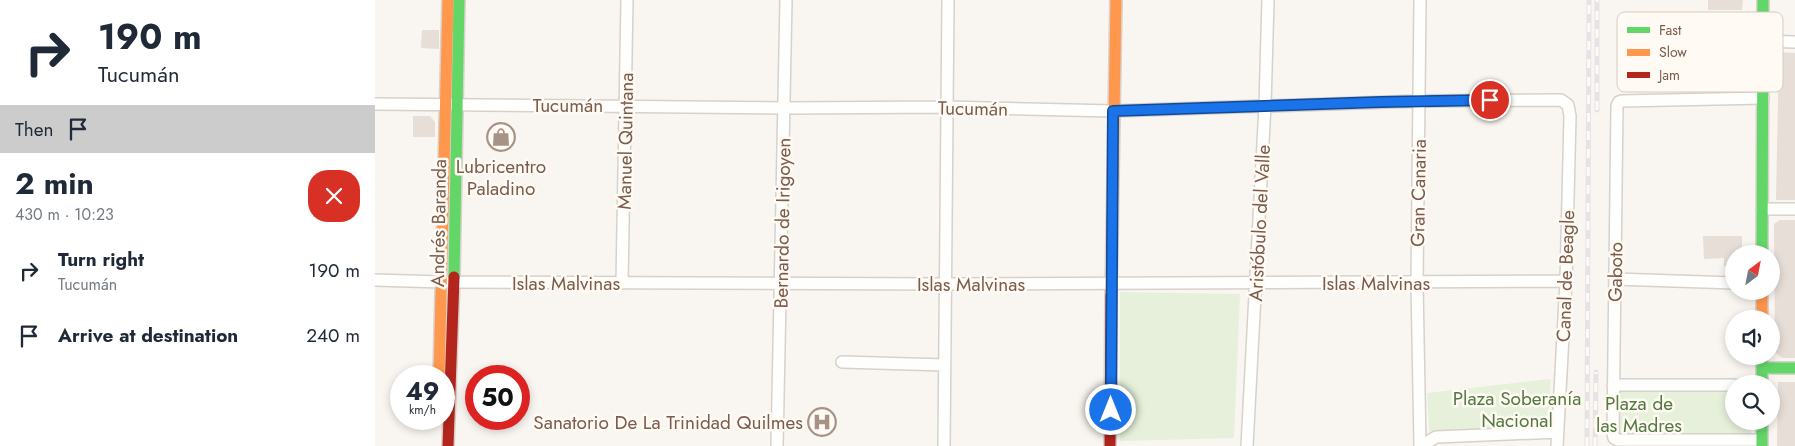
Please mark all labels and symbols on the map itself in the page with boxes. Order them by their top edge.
legend [1617,12,1783,92]
text: Fast [1659,20,1682,40]
text: Slow [1659,42,1687,62]
text: Jam [1657,65,1680,85]
street label: Manuel Quintana [611,72,640,210]
pin [1469,79,1511,121]
street label: Tucumán [533,92,603,119]
street label: Tucumán [938,94,1008,123]
shop icon: Lubricentro Paladino [486,122,516,152]
street label: Bernardo de Irigoyen [768,137,797,309]
street label: Gran Canaria [1404,139,1433,247]
street label: Aristóbulo del Valle [1242,144,1277,302]
place label: Lubricentro Paladino [456,153,546,202]
street label: Andrés Baranda [424,159,453,287]
street label: Canal de Beagle [1550,209,1581,343]
street label: Gaboto [1601,242,1630,302]
north arrow [1725,245,1780,300]
street label: Islas Malvinas [512,270,620,297]
street label: Islas Malvinas [1322,270,1430,297]
street label: Islas Malvinas [917,271,1025,298]
speed limit sign: 50 [465,365,530,430]
position arrow [1084,383,1136,435]
park label: Plaza Soberanía Nacional [1453,385,1581,434]
park label: Plaza de las Madres [1596,390,1682,439]
hospital icon: Sanatorio De La Trinidad Quilmes [807,407,837,437]
place label: Sanatorio De La Trinidad Quilmes [533,409,803,436]

